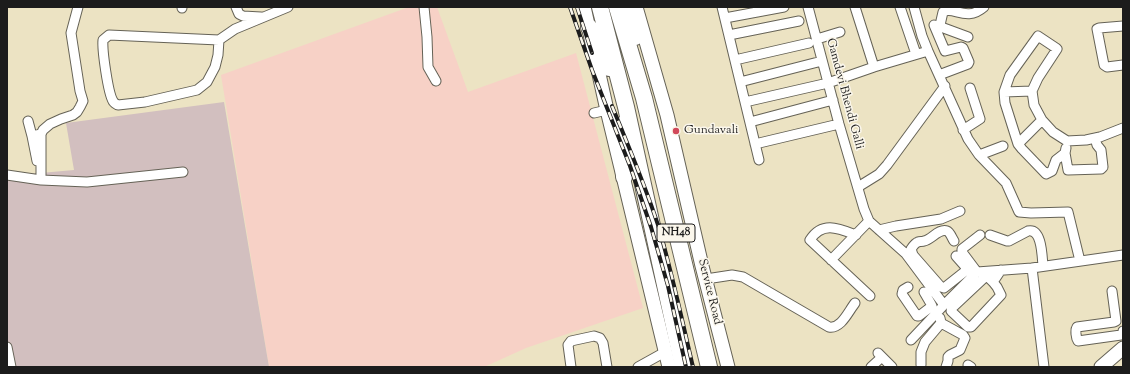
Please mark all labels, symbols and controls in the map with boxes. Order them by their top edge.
street label: Gamdevi Bhendi Galli [822,37,866,151]
place label: Gundavali [684,124,738,138]
marker: Gundavali [671,126,681,136]
road number: NH48 [657,224,695,242]
street label: Service Road [694,258,724,326]

